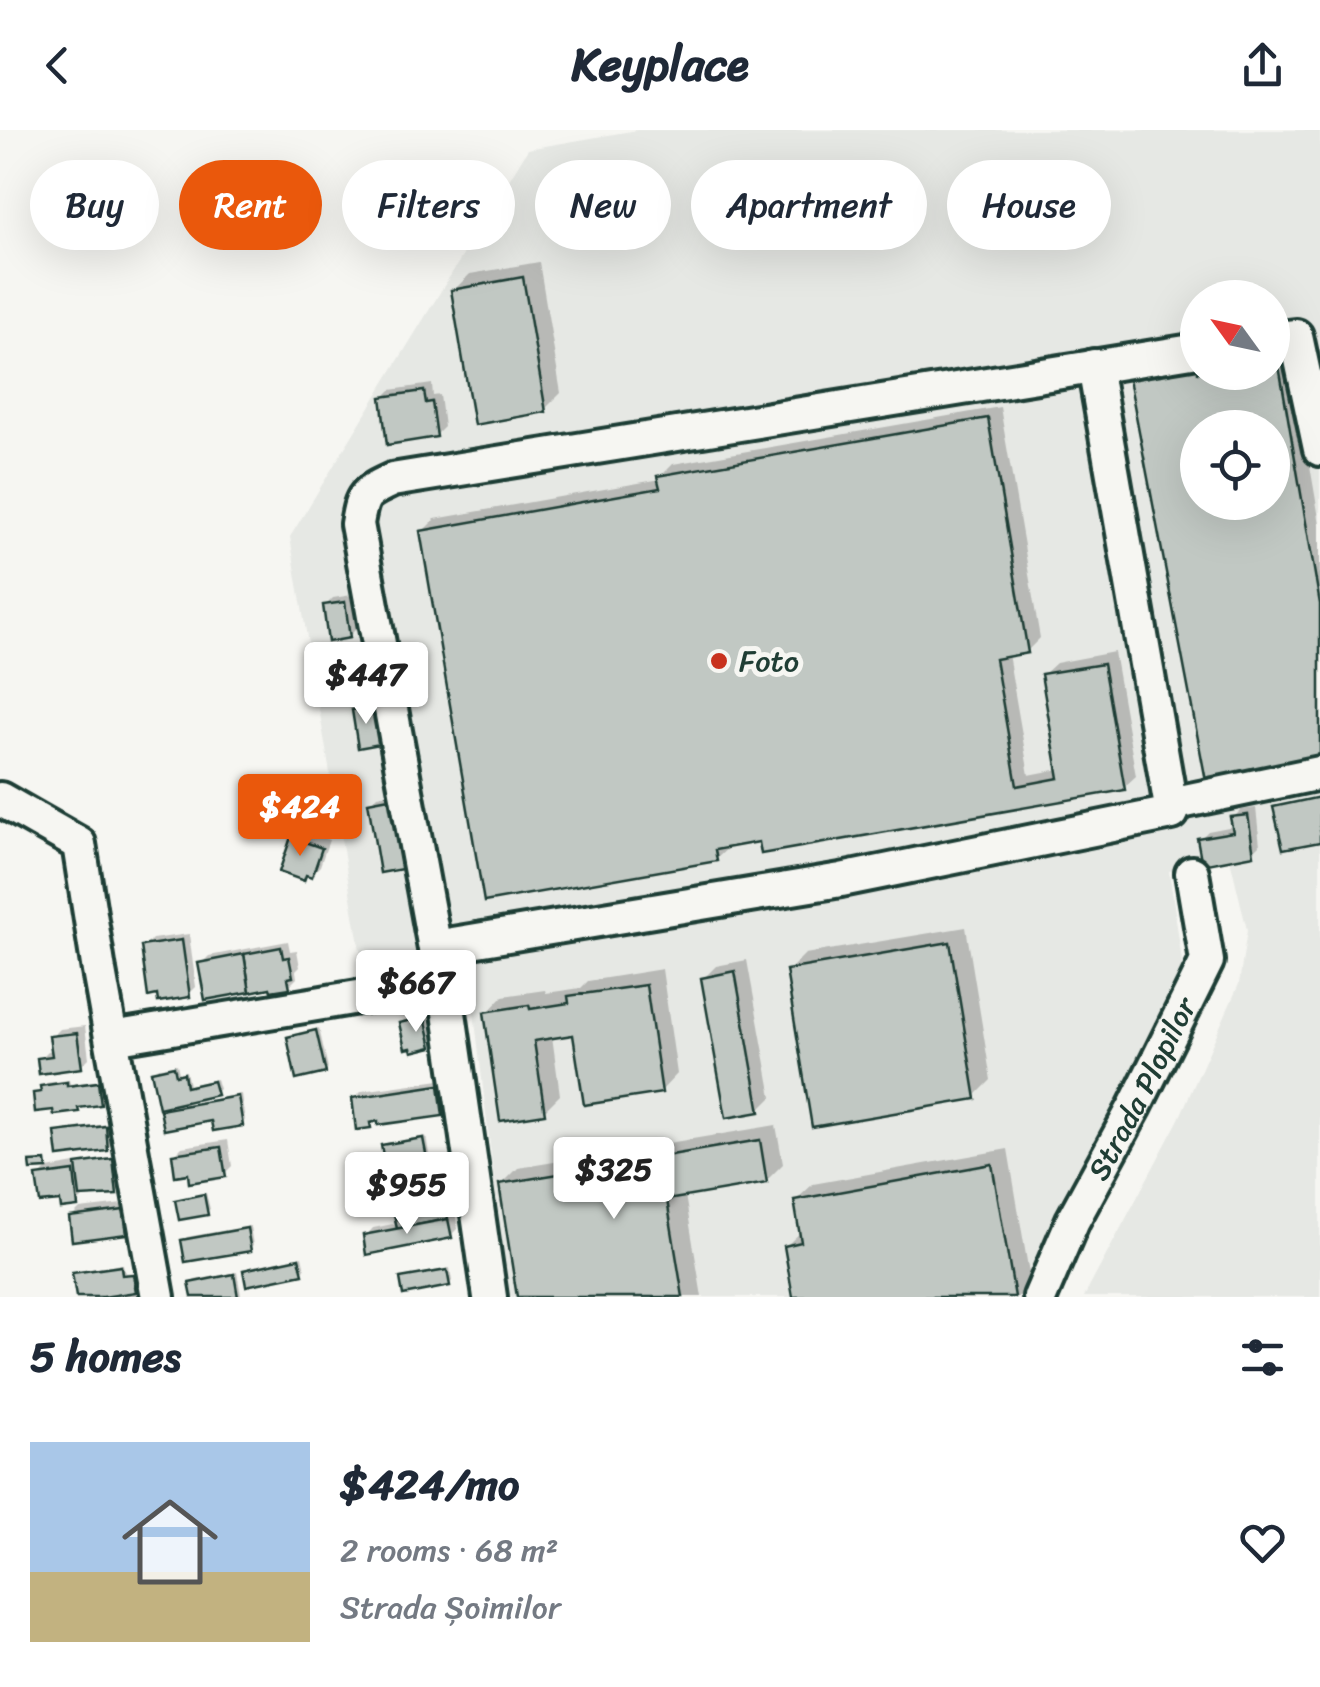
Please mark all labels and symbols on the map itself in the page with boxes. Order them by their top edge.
north arrow [1180,280,1290,390]
place label: Foto [739,634,799,688]
pin: $447 [307,642,425,727]
marker: Foto [708,650,730,672]
pin: $424 [241,774,359,859]
pin: $667 [357,950,475,1035]
street label: Strada Plopilor [1072,986,1213,1191]
pin: $325 [555,1137,673,1222]
pin: $955 [348,1152,466,1237]

